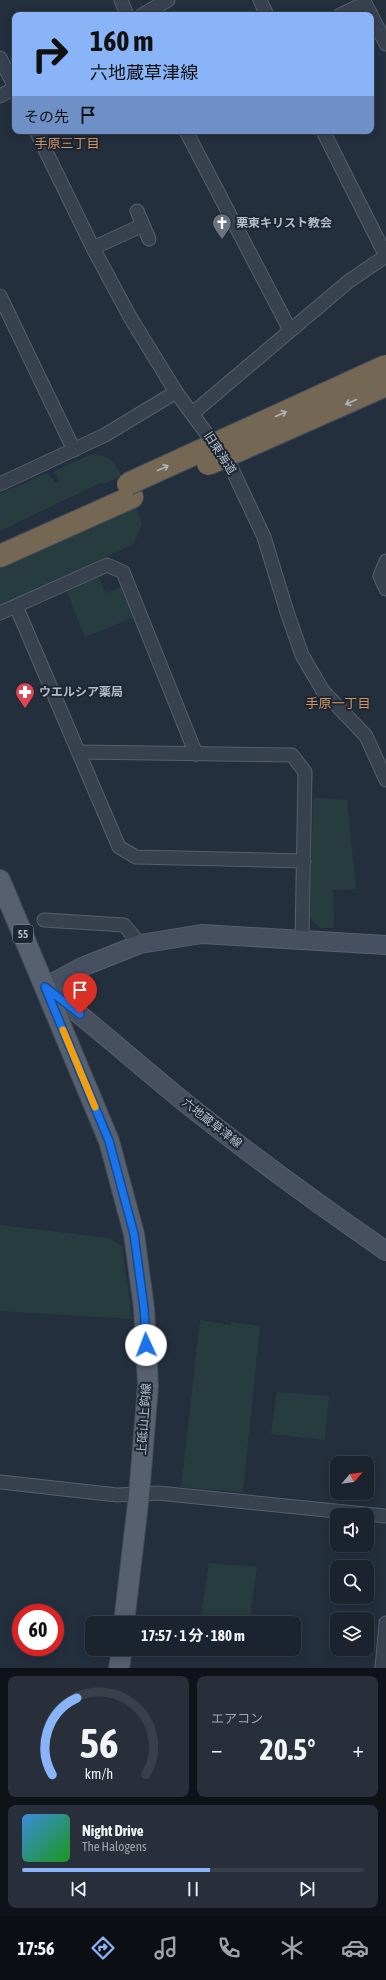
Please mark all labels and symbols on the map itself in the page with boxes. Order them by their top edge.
district label: 手原三丁目 [34,136,100,151]
church icon: 栗東キリスト教会 [211,212,233,240]
place label: 栗東キリスト教会 [236,216,332,230]
one-way arrow [345,399,357,406]
one-way arrow [275,410,287,417]
street label: 旧東海道 [201,429,239,477]
one-way arrow [157,464,169,471]
pharmacy icon: ウエルシア薬局 [14,681,36,709]
place label: ウエルシア薬局 [39,685,123,699]
district label: 手原一丁目 [305,696,371,711]
road number: 55 [13,925,33,943]
pin [63,973,97,1014]
street label: 六地蔵草津線 [179,1095,245,1151]
position arrow [125,1324,167,1366]
street label: 上砥山上鈎線 [135,1383,153,1455]
north arrow [330,1456,374,1500]
speed limit sign: 60 [12,1604,64,1656]

